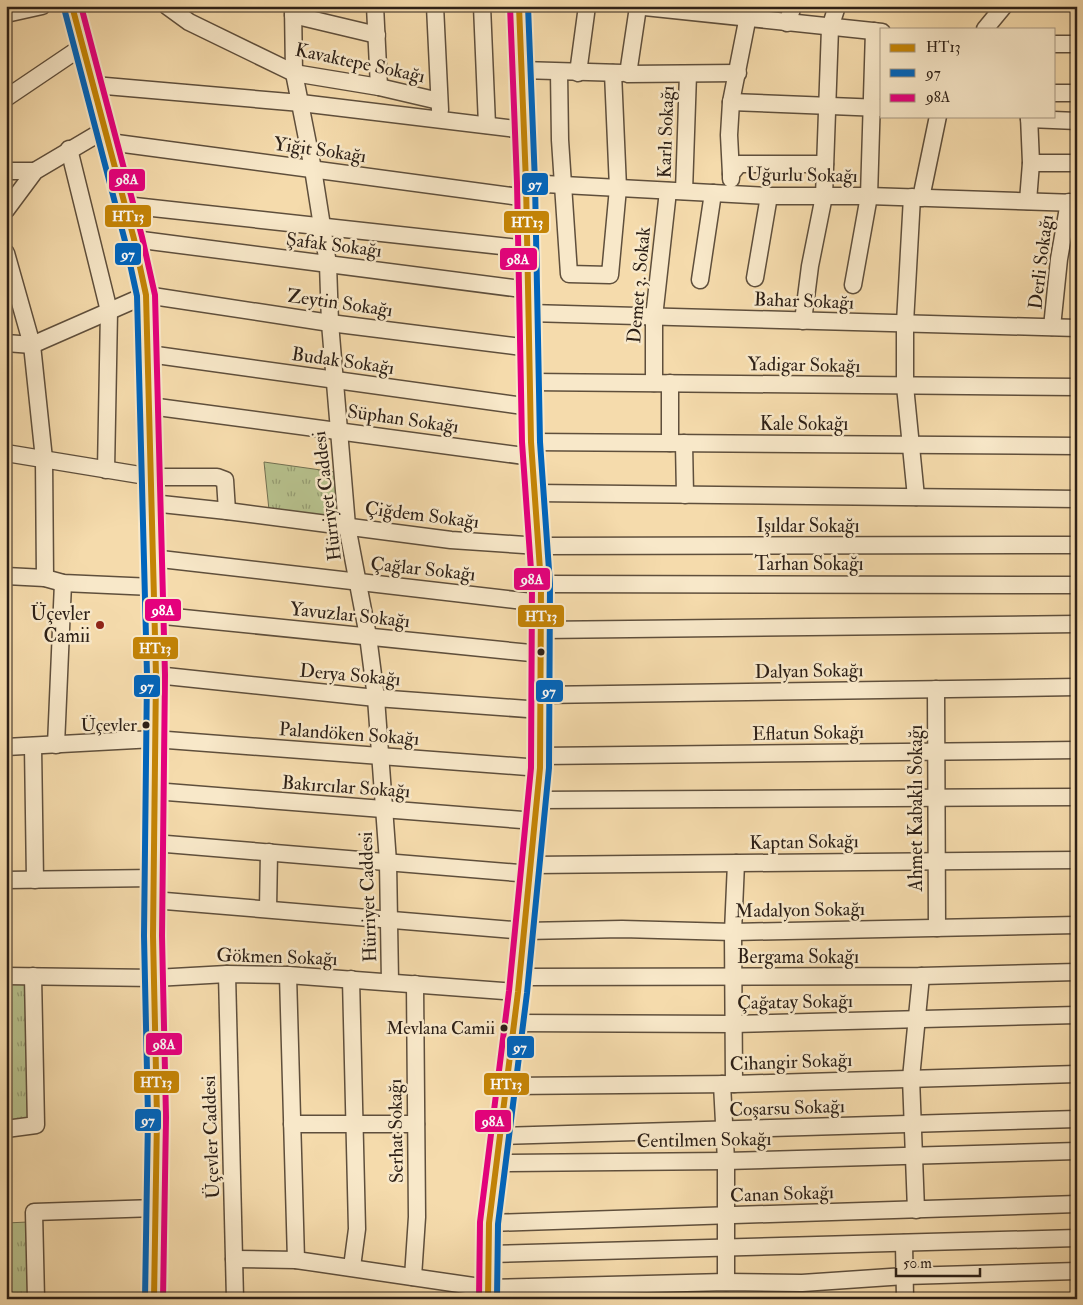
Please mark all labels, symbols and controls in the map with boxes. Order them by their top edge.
legend [880,28,1056,118]
street label: Kavaktepe Sokağı [293,38,427,89]
text: HT13 [926,38,961,57]
text: 97 [925,64,941,83]
street label: Karlı Sokağı [652,85,680,179]
text: 98A [925,88,951,107]
street label: Yiğit Sokağı [272,132,368,168]
street label: Uğurlu Sokağı [746,162,858,188]
line badge: 98A [108,168,146,192]
text: 98A [114,171,138,188]
line badge: 97 [521,172,549,196]
text: 97 [526,176,542,193]
line badge: HT13 [104,204,152,228]
text: HT13 [112,208,144,225]
line badge: HT13 [503,210,550,234]
street label: Derli Sokağı [1023,213,1059,311]
text: HT13 [511,214,543,231]
street label: Demet 3. Sokak [622,226,656,344]
street label: Şafak Sokağı [285,227,383,263]
line badge: 97 [114,242,142,266]
text: 97 [119,246,135,263]
line badge: 98A [499,247,538,271]
text: 98A [505,251,529,268]
street label: Zeytin Sokağı [286,284,394,322]
street label: Bahar Sokağı [754,287,854,315]
street label: Budak Sokağı [290,342,396,380]
street label: Yadigar Sokağı [747,352,861,378]
street label: Süphan Sokağı [346,399,460,440]
street label: Kale Sokağı [760,412,848,436]
street label: Hürriyet Caddesi [307,430,347,562]
street label: Çiğdem Sokağı [363,496,481,534]
street label: Işıldar Sokağı [756,514,860,538]
street label: Çağlar Sokağı [369,552,477,586]
street label: Tarhan Sokağı [754,552,864,576]
line badge: 98A [513,567,551,591]
text: 98A [519,571,543,588]
street label: Yavuzlar Sokağı [289,597,411,633]
line badge: 98A [144,598,182,622]
place label: Üçevler Camii [31,602,90,648]
text: 98A [150,602,174,619]
line badge: HT13 [517,604,565,628]
text: HT13 [525,608,557,625]
marker: Üçevler Camii [94,619,106,631]
line badge: HT13 [132,636,179,660]
text: HT13 [139,640,171,657]
unlabelled marker [536,647,546,657]
street label: Dalyan Sokağı [754,658,864,684]
street label: Derya Sokağı [298,659,402,691]
line badge: 97 [133,674,161,698]
text: 97 [138,678,154,695]
line badge: 97 [535,679,564,703]
text: 97 [540,683,556,700]
place label: Üçevler [81,714,137,737]
street label: Palandöken Sokağı [278,717,420,751]
marker: Üçevler [141,720,151,730]
street label: Eflatun Sokağı [752,720,864,746]
street label: Ahmet Kabaklı Sokağı [904,725,928,892]
street label: Bakırcılar Sokağı [281,771,411,803]
street label: Kaptan Sokağı [749,829,859,856]
street label: Hürriyet Caddesi [354,831,382,963]
street label: Madalyon Sokağı [735,897,865,923]
street label: Gökmen Sokağı [216,943,338,971]
street label: Bergama Sokağı [737,945,859,969]
street label: Çağatay Sokağı [737,989,853,1015]
place label: Mevlana Camii [386,1017,495,1040]
marker: Mevlana Camii [499,1023,509,1033]
line badge: 98A [145,1032,183,1056]
line badge: 97 [506,1035,535,1059]
text: 98A [151,1036,175,1053]
text: 97 [511,1039,527,1056]
street label: Cihangir Sokağı [729,1048,853,1076]
line badge: HT13 [133,1070,180,1094]
line badge: HT13 [483,1072,530,1096]
text: HT13 [140,1074,172,1091]
street label: Üçevler Caddesi [197,1075,225,1199]
text: HT13 [490,1076,522,1093]
street label: Serhat Sokağı [383,1079,409,1183]
street label: Coşarsu Sokağı [729,1094,845,1122]
line badge: 97 [134,1108,162,1132]
line badge: 98A [474,1109,512,1133]
text: 97 [139,1112,155,1129]
text: 98A [480,1113,504,1130]
street label: Centilmen Sokağı [636,1127,772,1153]
street label: Canan Sokağı [730,1180,834,1208]
scale bar [896,1245,979,1277]
text: 50 m [903,1254,932,1273]

